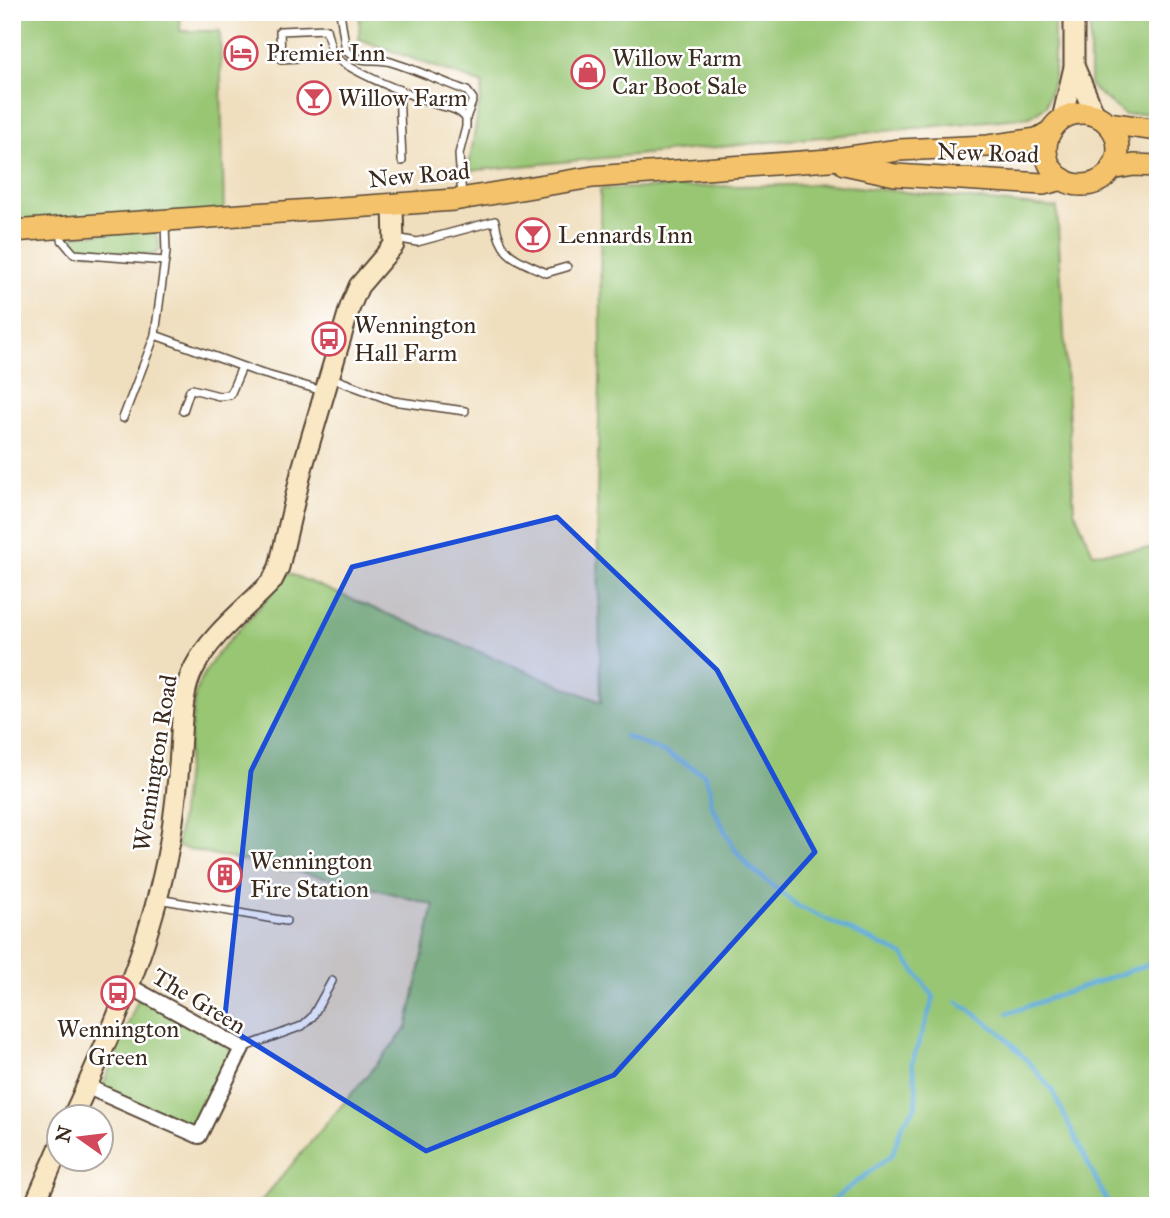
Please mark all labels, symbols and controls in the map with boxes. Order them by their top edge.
hotel icon: Premier Inn [222,34,260,72]
place label: Premier Inn [266,38,386,68]
place label: Willow Farm Car Boot Sale [612,43,747,101]
shop icon: Willow Farm Car Boot Sale [569,53,607,91]
bar icon: Willow Farm [295,79,333,117]
place label: Willow Farm [338,83,468,113]
street label: New Road [937,136,1039,170]
street label: New Road [367,156,471,194]
bar icon: Lennards Inn [514,216,552,254]
place label: Lennards Inn [558,220,693,250]
place label: Wennington Hall Farm [354,310,476,368]
bus stop icon: Wennington Hall Farm [310,320,348,358]
street label: Wennington Road [126,672,184,854]
place label: Wennington Fire Station [250,846,372,904]
building icon: Wennington Fire Station [206,856,244,894]
street label: The Green [147,961,251,1041]
bus stop icon: Wennington Green [99,974,137,1012]
place label: Wennington Green [57,1014,179,1072]
north arrow [46,1102,116,1172]
text: N [51,1123,77,1145]

